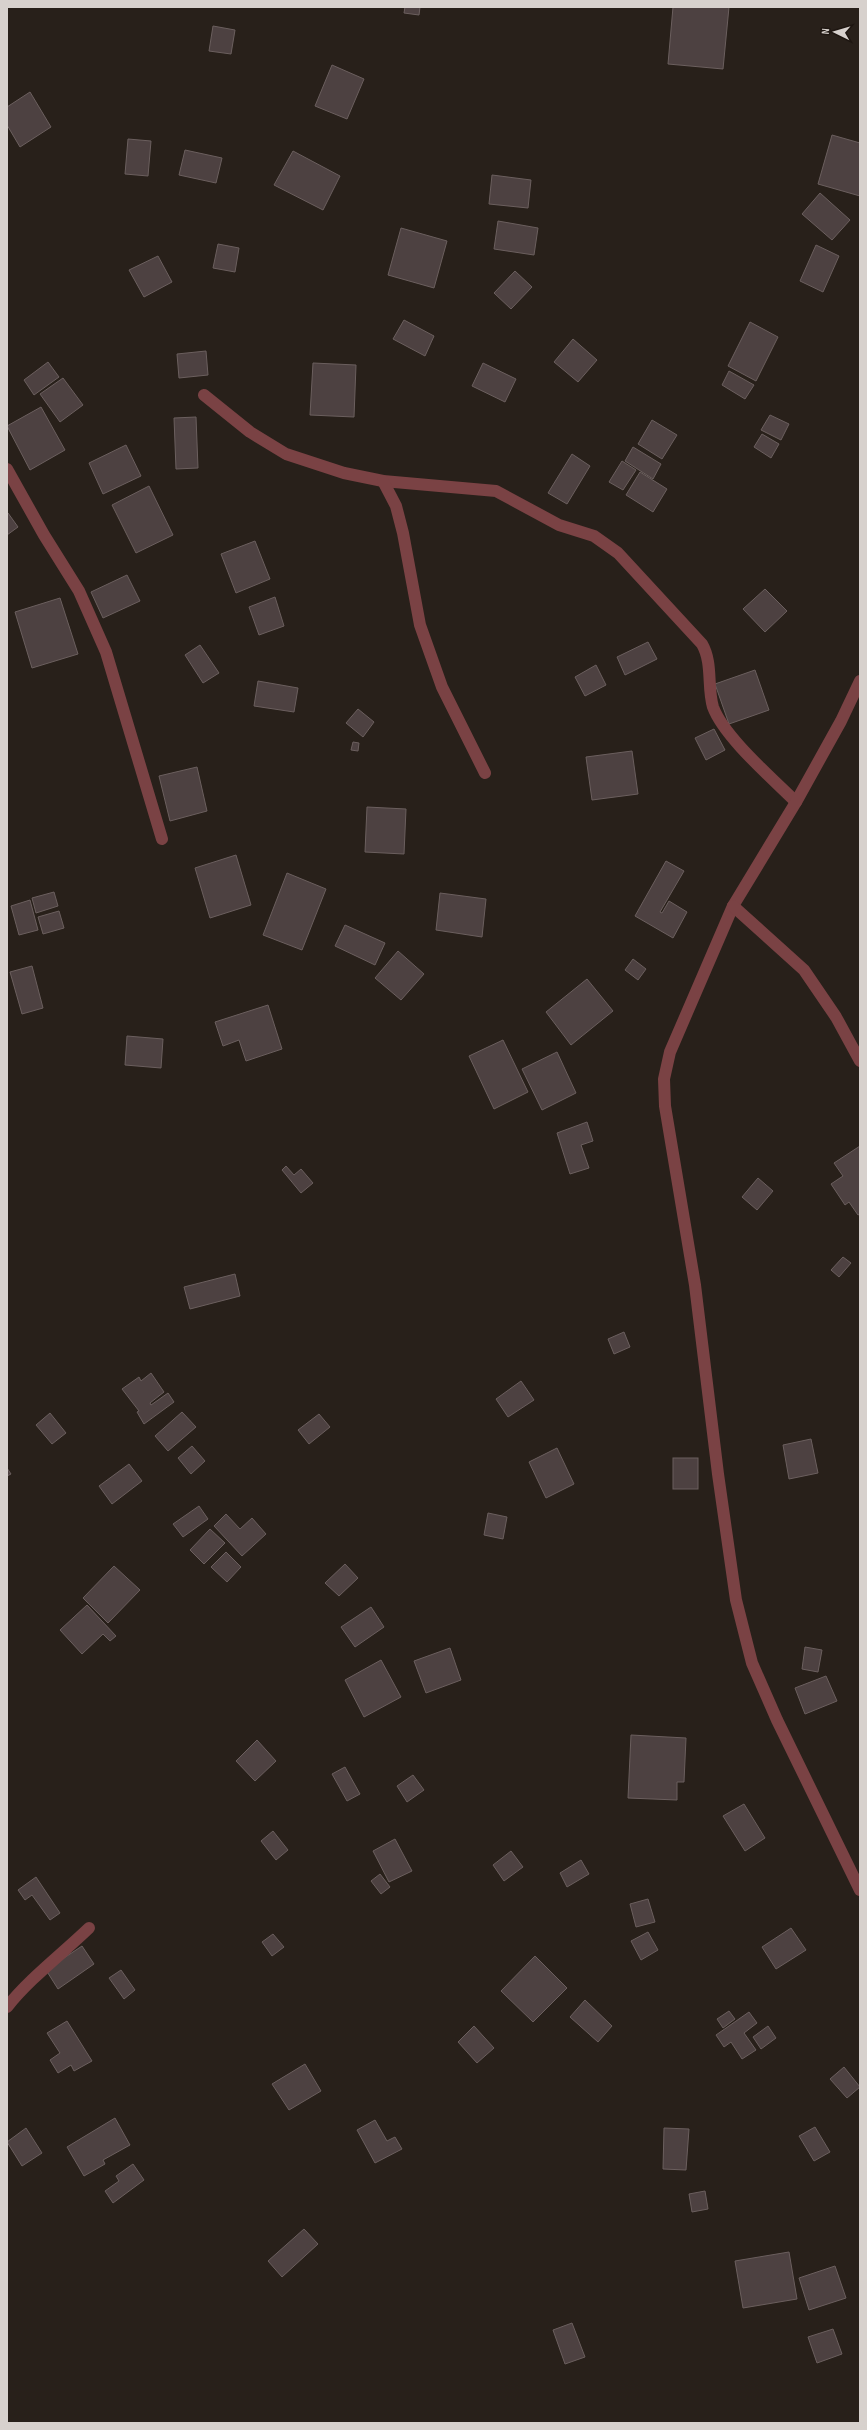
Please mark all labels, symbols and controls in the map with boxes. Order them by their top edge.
north arrow [815,12,855,52]
text: N [819,28,832,35]

